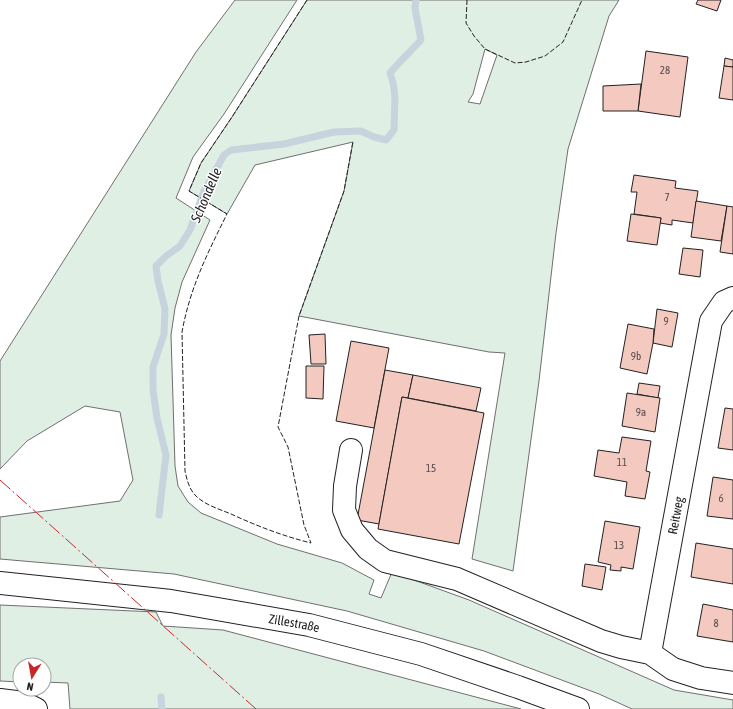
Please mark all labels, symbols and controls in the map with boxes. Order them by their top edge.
house number: 28 [660,64,670,76]
water label: Schondelle [187,165,225,226]
house number: 7 [664,191,670,203]
house number: 9 [663,315,669,327]
house number: 9b [631,350,641,362]
house number: 9a [636,406,646,418]
house number: 11 [617,456,627,468]
house number: 15 [426,462,436,474]
house number: 6 [718,492,724,504]
street label: Reitweg [665,495,687,536]
house number: 13 [614,539,624,551]
street label: Zillestraße [267,611,321,635]
house number: 8 [713,617,719,629]
north arrow [12,657,52,697]
text: N [26,680,34,693]

